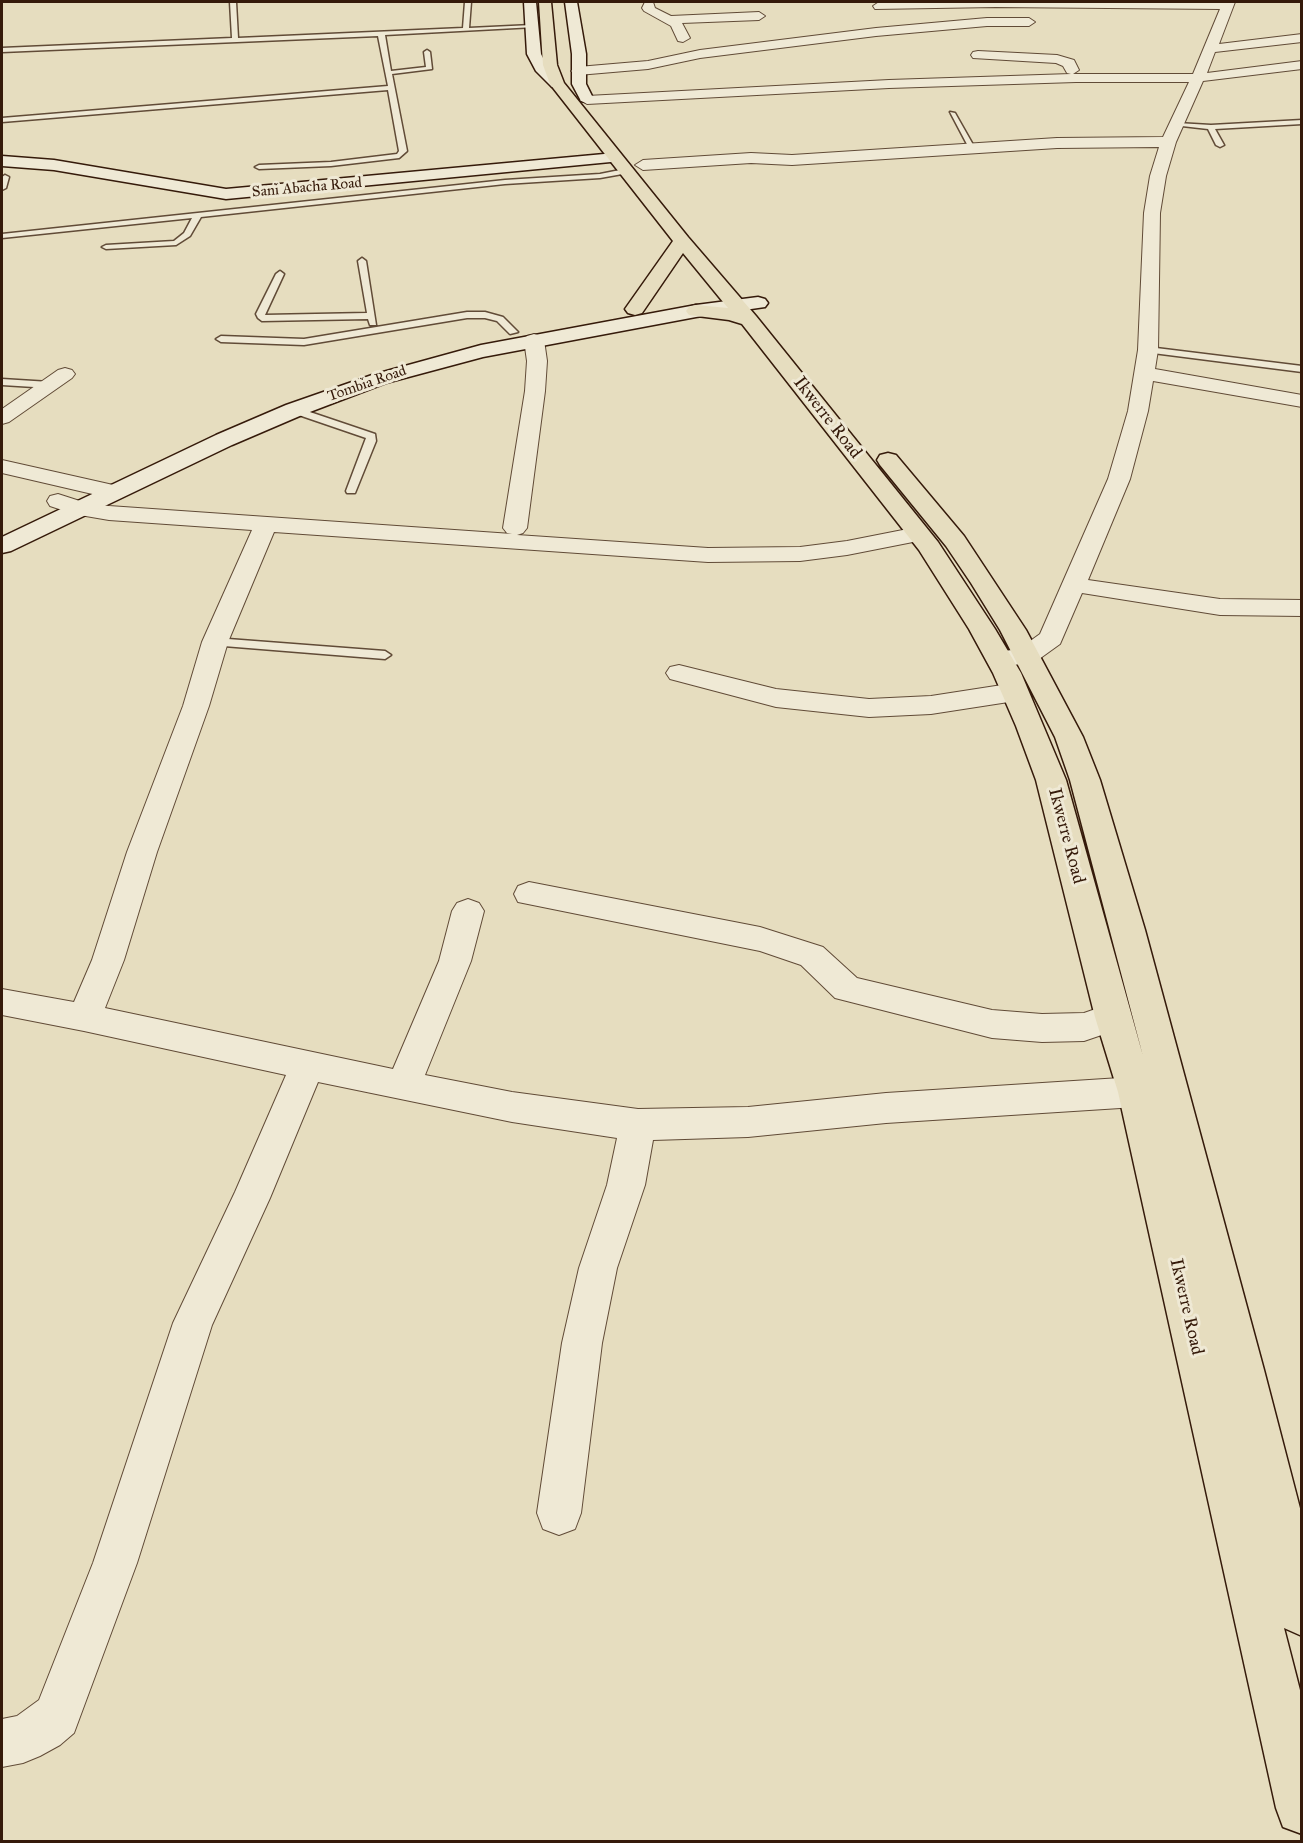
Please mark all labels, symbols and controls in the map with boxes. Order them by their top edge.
street label: Sani Abacha Road [251,174,363,202]
street label: Tombia Road [325,362,409,406]
street label: Ikwerre Road [788,373,866,463]
street label: Ikwerre Road [1043,786,1089,886]
street label: Ikwerre Road [1164,1257,1208,1357]

